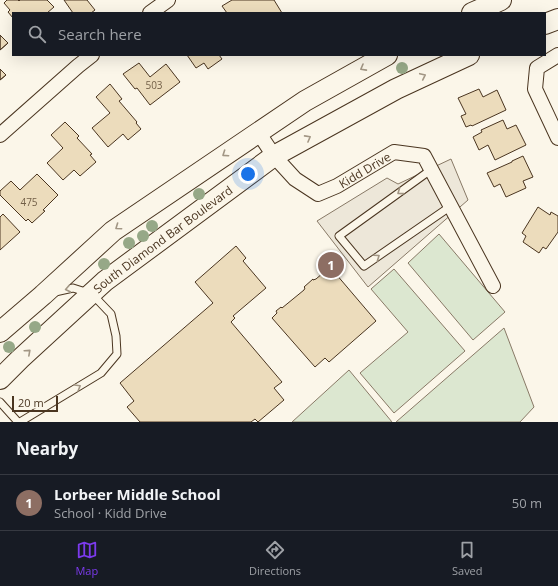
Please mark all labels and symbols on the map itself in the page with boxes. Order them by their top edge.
one-way arrow [360,64,367,71]
one-way arrow [419,73,426,81]
house number: 503 [145,78,163,92]
one-way arrow [304,135,312,142]
street label: Kidd Drive [335,147,394,192]
one-way arrow [223,149,230,156]
your location [238,164,258,184]
street label: South Diamond Bar Boulevard [89,181,236,297]
one-way arrow [397,187,404,195]
house number: 475 [20,195,38,209]
one-way arrow [115,222,122,230]
pin: 1 [318,250,344,280]
one-way arrow [372,255,379,262]
one-way arrow [64,285,71,293]
one-way arrow [23,349,31,357]
one-way arrow [74,385,81,392]
scale bar [12,394,58,413]

